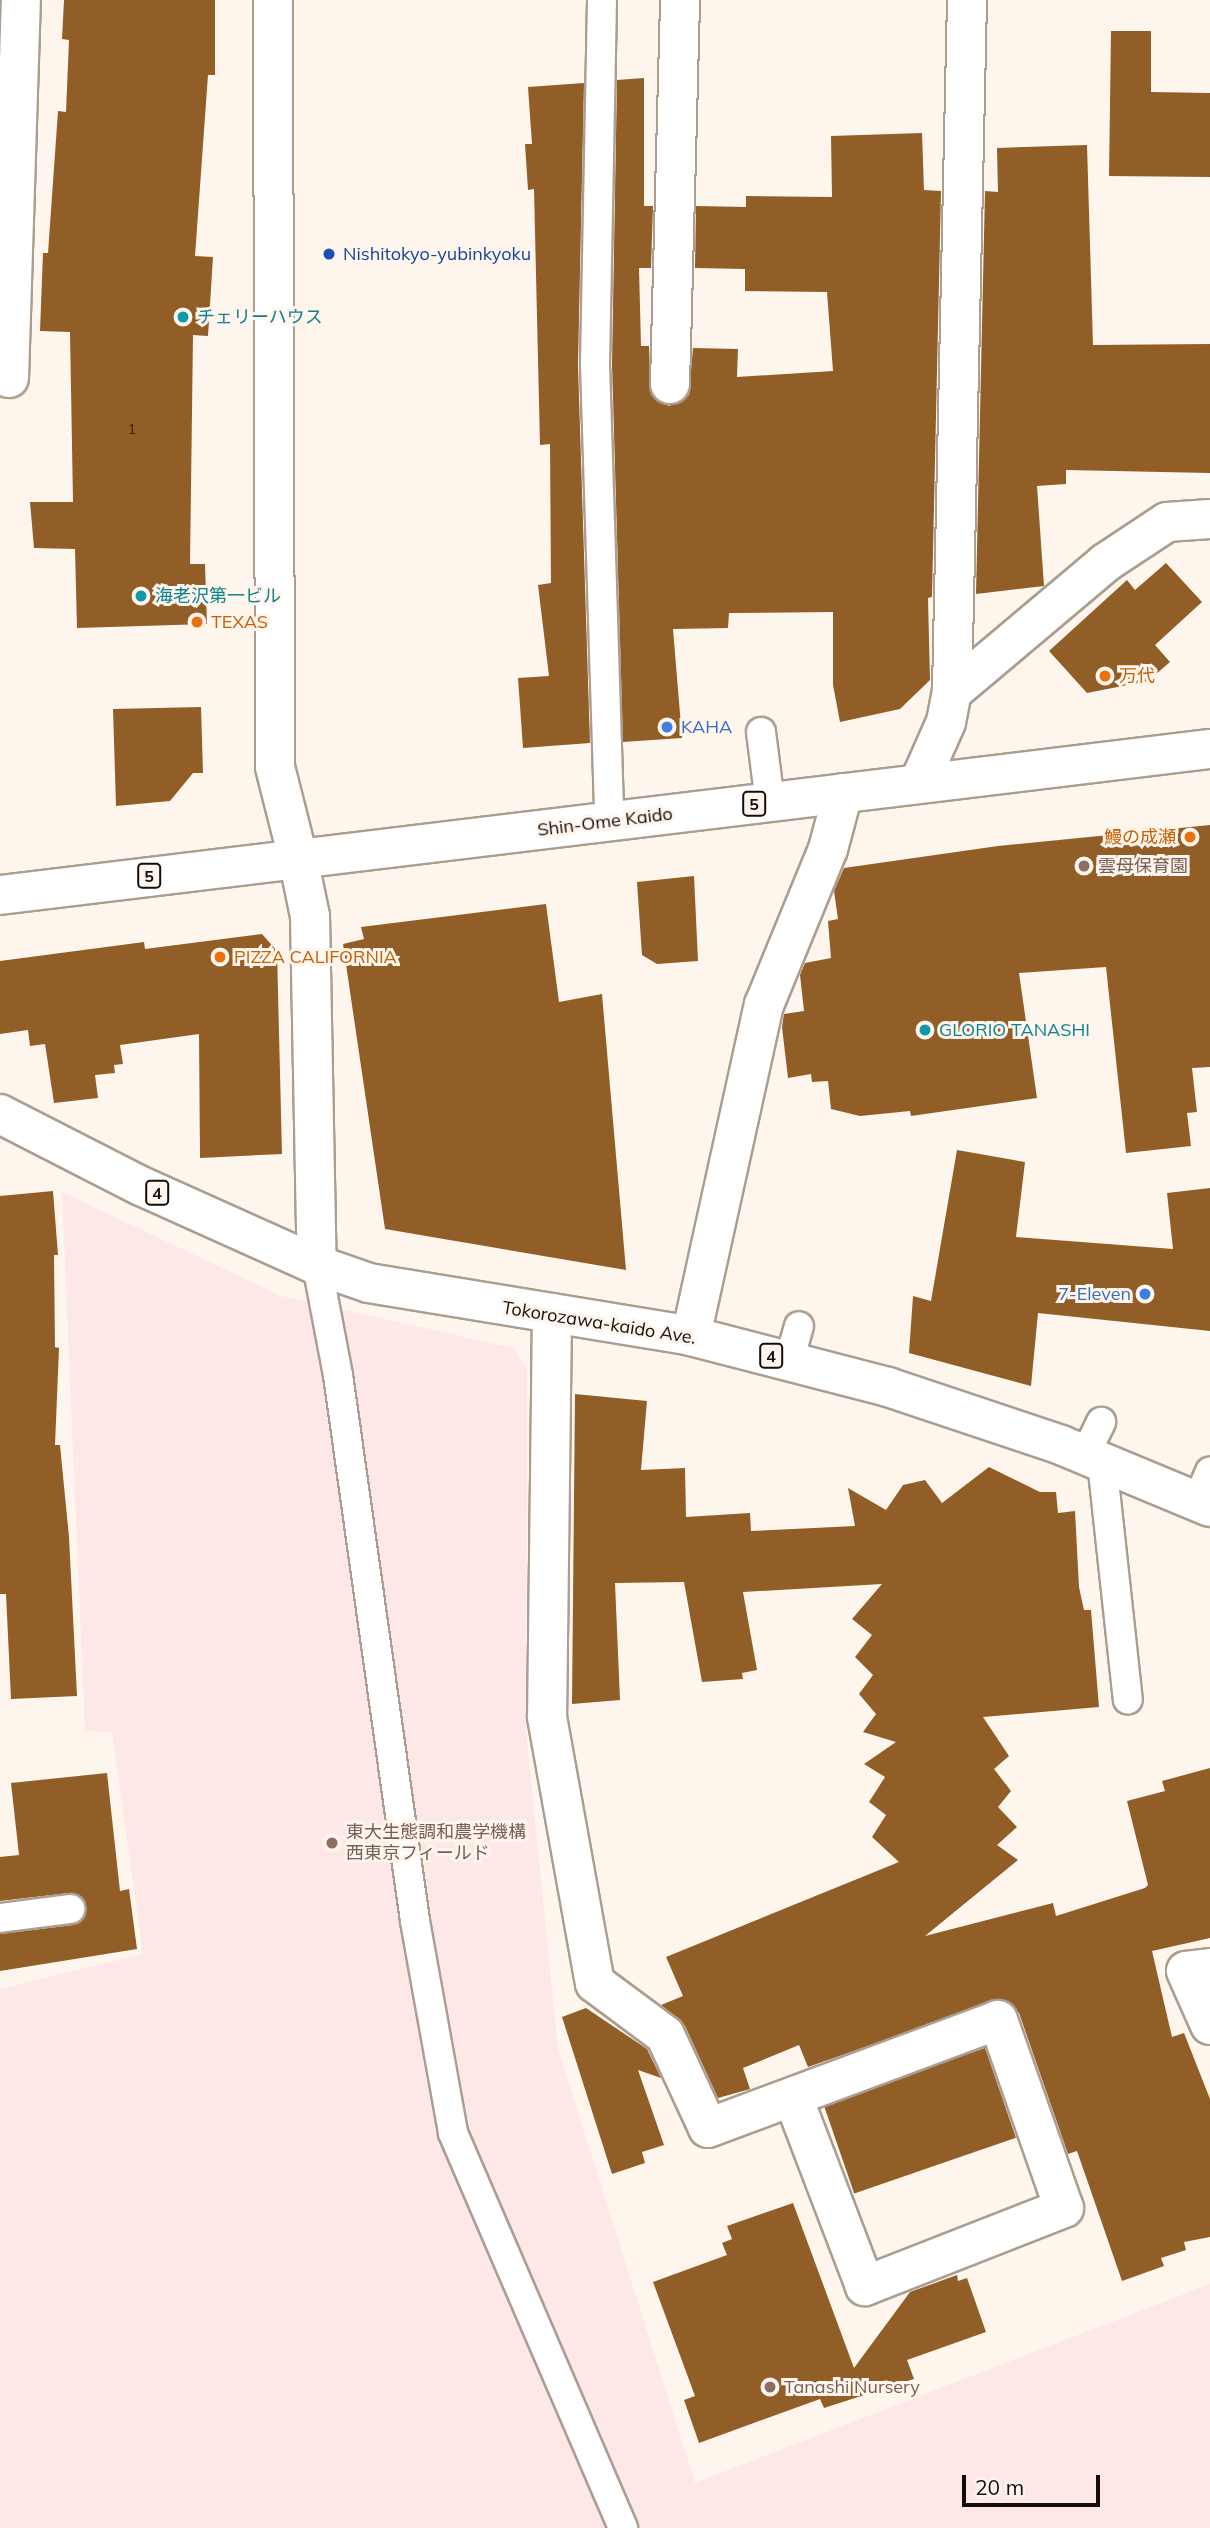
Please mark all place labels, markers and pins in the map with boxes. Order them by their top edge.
place label: Nishitokyo-yubinkyoku [343,243,531,265]
marker: Nishitokyo-yubinkyoku [321,246,337,262]
place label: チェリーハウス [197,306,323,328]
marker: チェリーハウス [175,309,191,325]
place label: 海老沢第一ビル [155,585,281,607]
marker: 海老沢第一ビル [133,588,149,604]
place label: TEXAS [211,611,268,633]
marker: TEXAS [189,614,205,630]
place label: 万代 [1119,665,1155,687]
marker: 万代 [1097,668,1113,684]
place label: KAHA [681,716,732,738]
marker: KAHA [659,719,675,735]
place label: 鰻の成瀬 [1104,826,1176,848]
marker: 鰻の成瀬 [1182,829,1198,845]
place label: 雲母保育園 [1098,855,1188,877]
marker: 雲母保育園 [1076,858,1092,874]
place label: PIZZA CALIFORNIA [234,946,397,968]
marker: PIZZA CALIFORNIA [212,949,228,965]
place label: GLORIO TANASHI [939,1019,1090,1041]
marker: GLORIO TANASHI [917,1022,933,1038]
place label: 7-Eleven [1058,1283,1131,1305]
marker: 7-Eleven [1137,1286,1153,1302]
place label: 東大生態調和農学機構 西東京フィールド [346,1822,526,1864]
marker: 東大生態調和農学機構 西東京フィールド [324,1835,340,1851]
place label: Tanashi Nursery [784,2376,920,2398]
marker: Tanashi Nursery [762,2379,778,2395]

